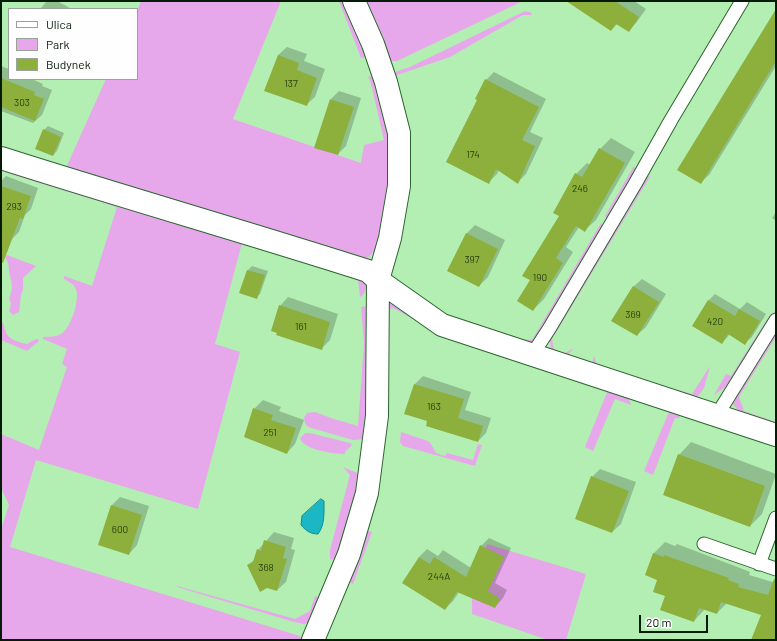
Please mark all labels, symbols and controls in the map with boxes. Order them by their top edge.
legend [8,8,138,80]
text: Ulica [46,17,72,31]
text: Park [46,37,70,51]
text: Budynek [46,57,91,71]
house number: 137 [284,78,298,90]
house number: 303 [14,97,30,109]
house number: 174 [466,149,480,161]
house number: 246 [572,183,588,195]
house number: 293 [6,201,22,213]
house number: 397 [464,254,480,266]
house number: 190 [533,272,547,284]
house number: 369 [625,309,641,321]
house number: 420 [707,316,723,328]
house number: 161 [295,321,307,333]
house number: 163 [427,401,441,413]
house number: 251 [263,427,277,439]
house number: 600 [112,524,128,536]
house number: 368 [258,562,274,574]
house number: 244A [428,571,450,583]
scale bar [641,607,710,633]
text: 20 m [646,615,672,629]

